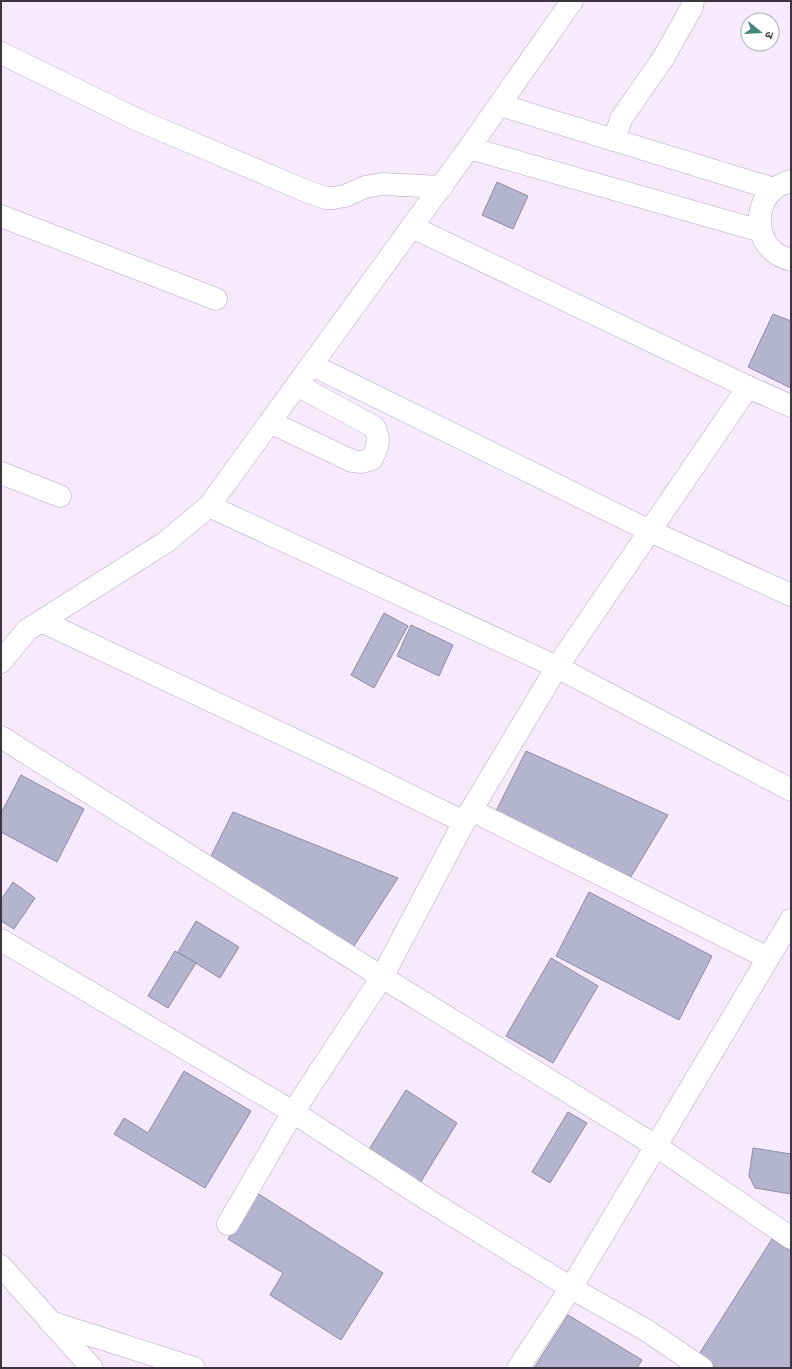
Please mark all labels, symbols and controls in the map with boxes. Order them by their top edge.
north arrow [740,12,780,52]
text: उ [763,30,776,41]

